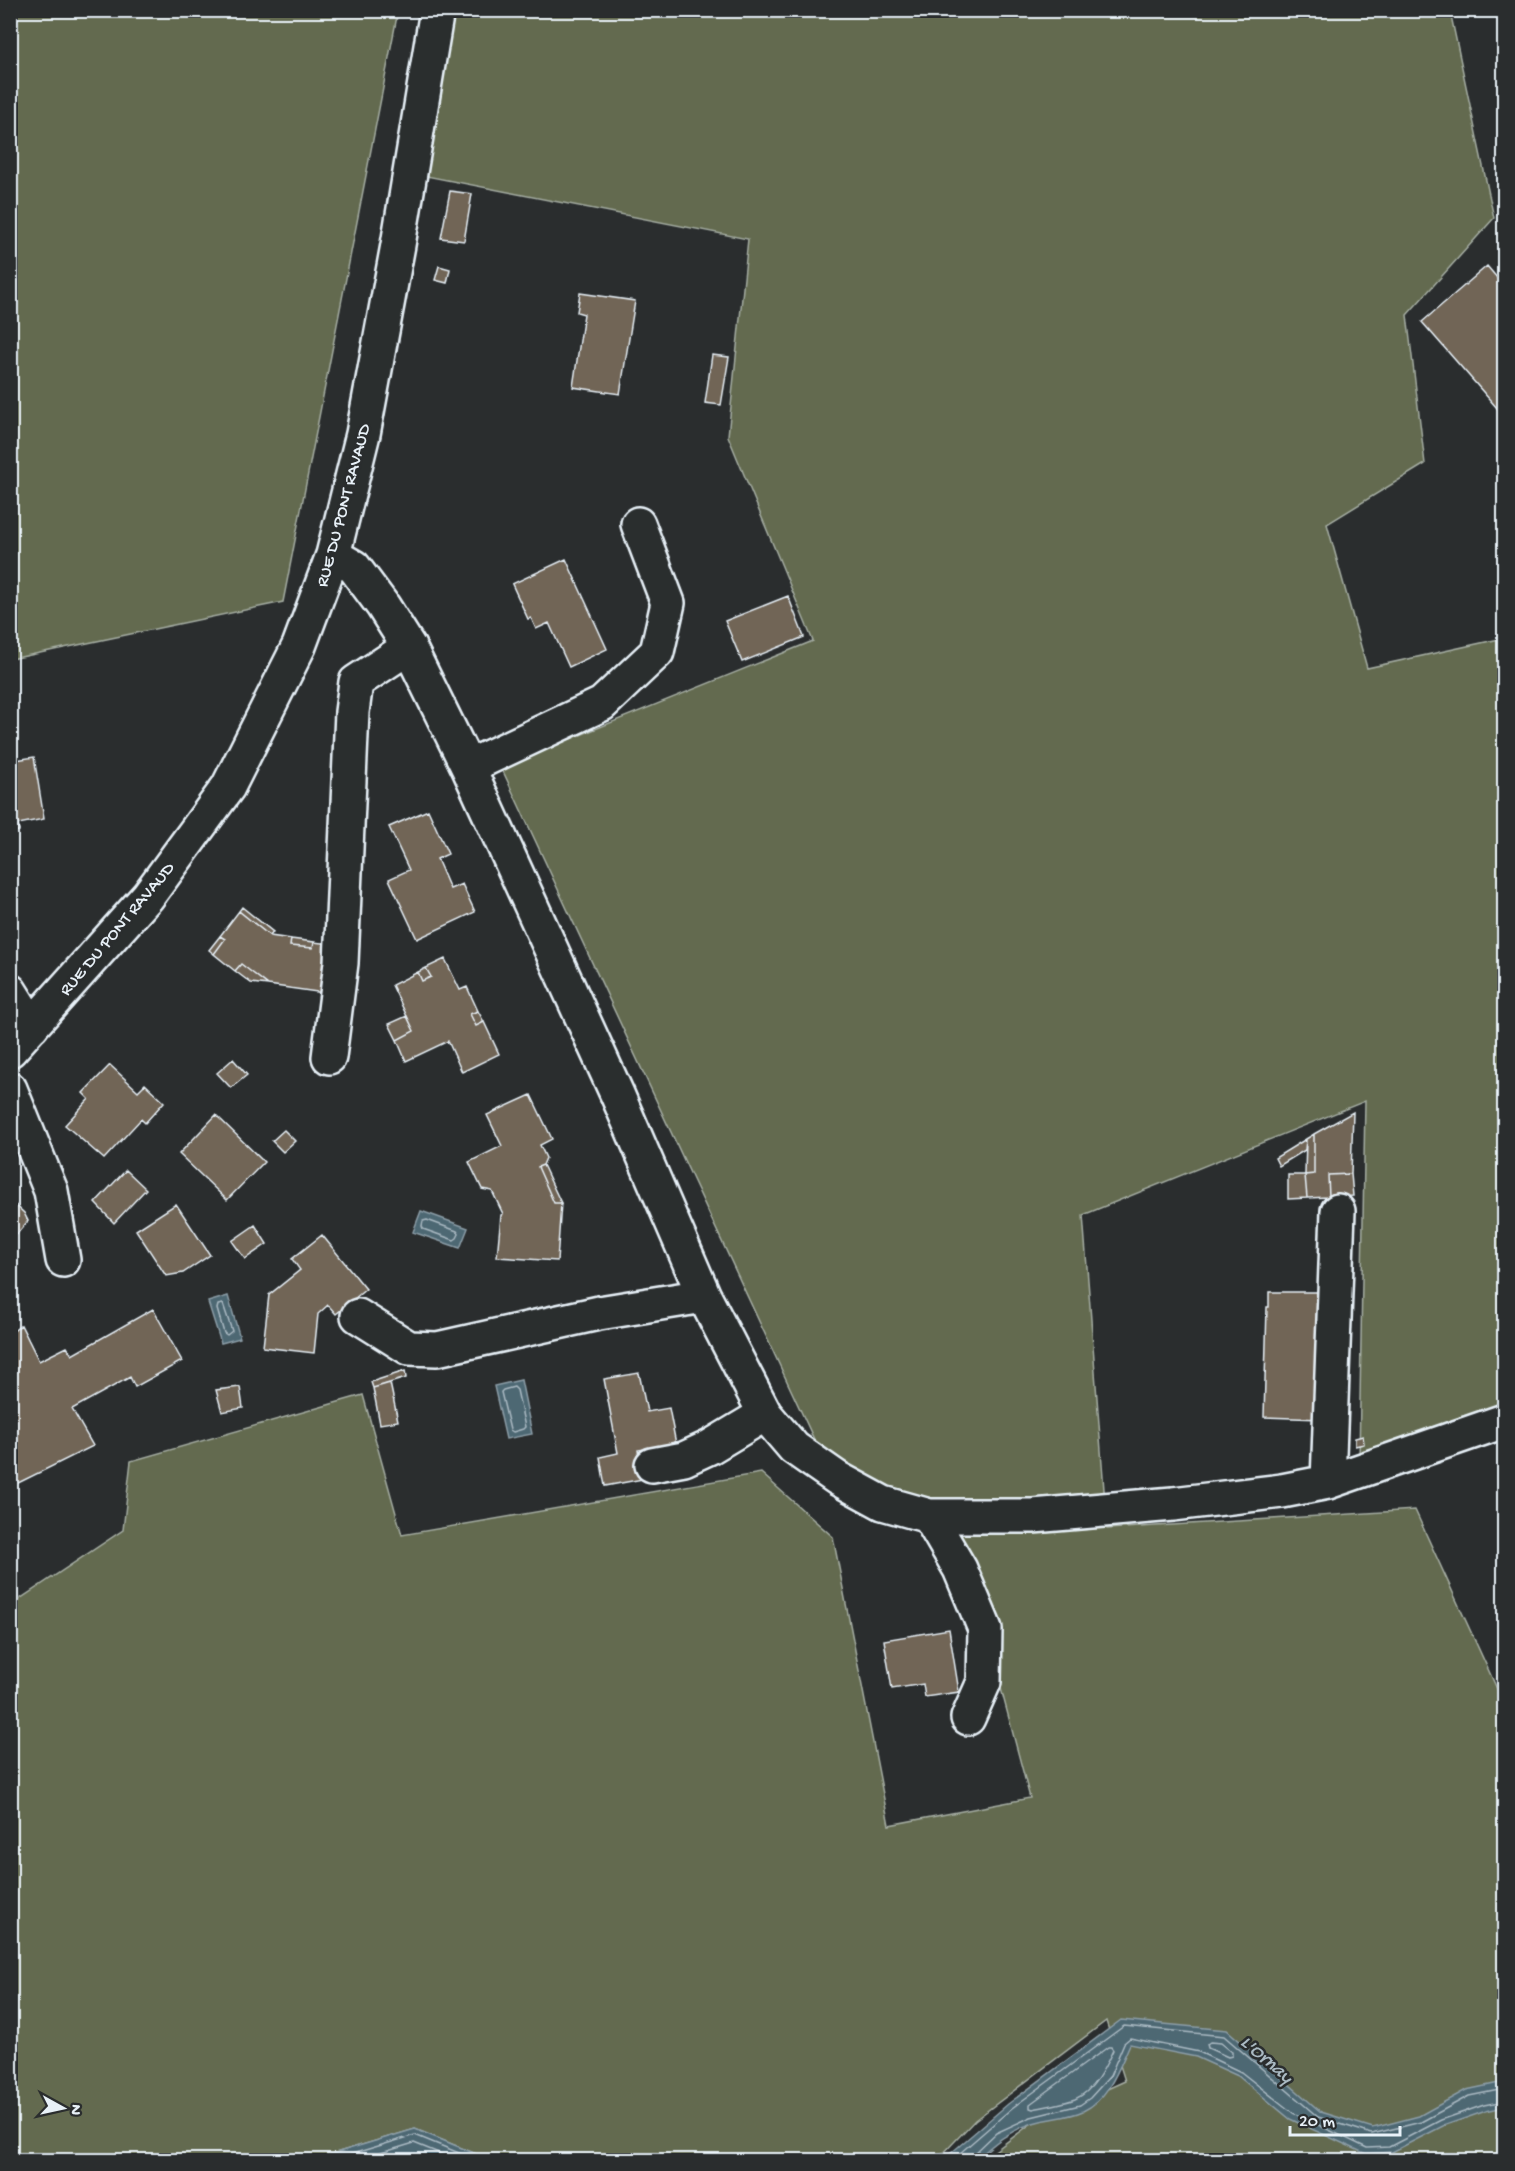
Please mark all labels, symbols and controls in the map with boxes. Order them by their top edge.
street label: RUE DU PONT RAVAUD [313,421,376,590]
street label: RUE DU PONT RAVAUD [56,858,180,1001]
water label: L'Ornay [1235,2032,1298,2090]
north arrow [33,2078,93,2138]
scale bar [1290,2099,1400,2137]
text: N [64,2103,85,2117]
text: 20 m [1299,2112,1335,2133]

